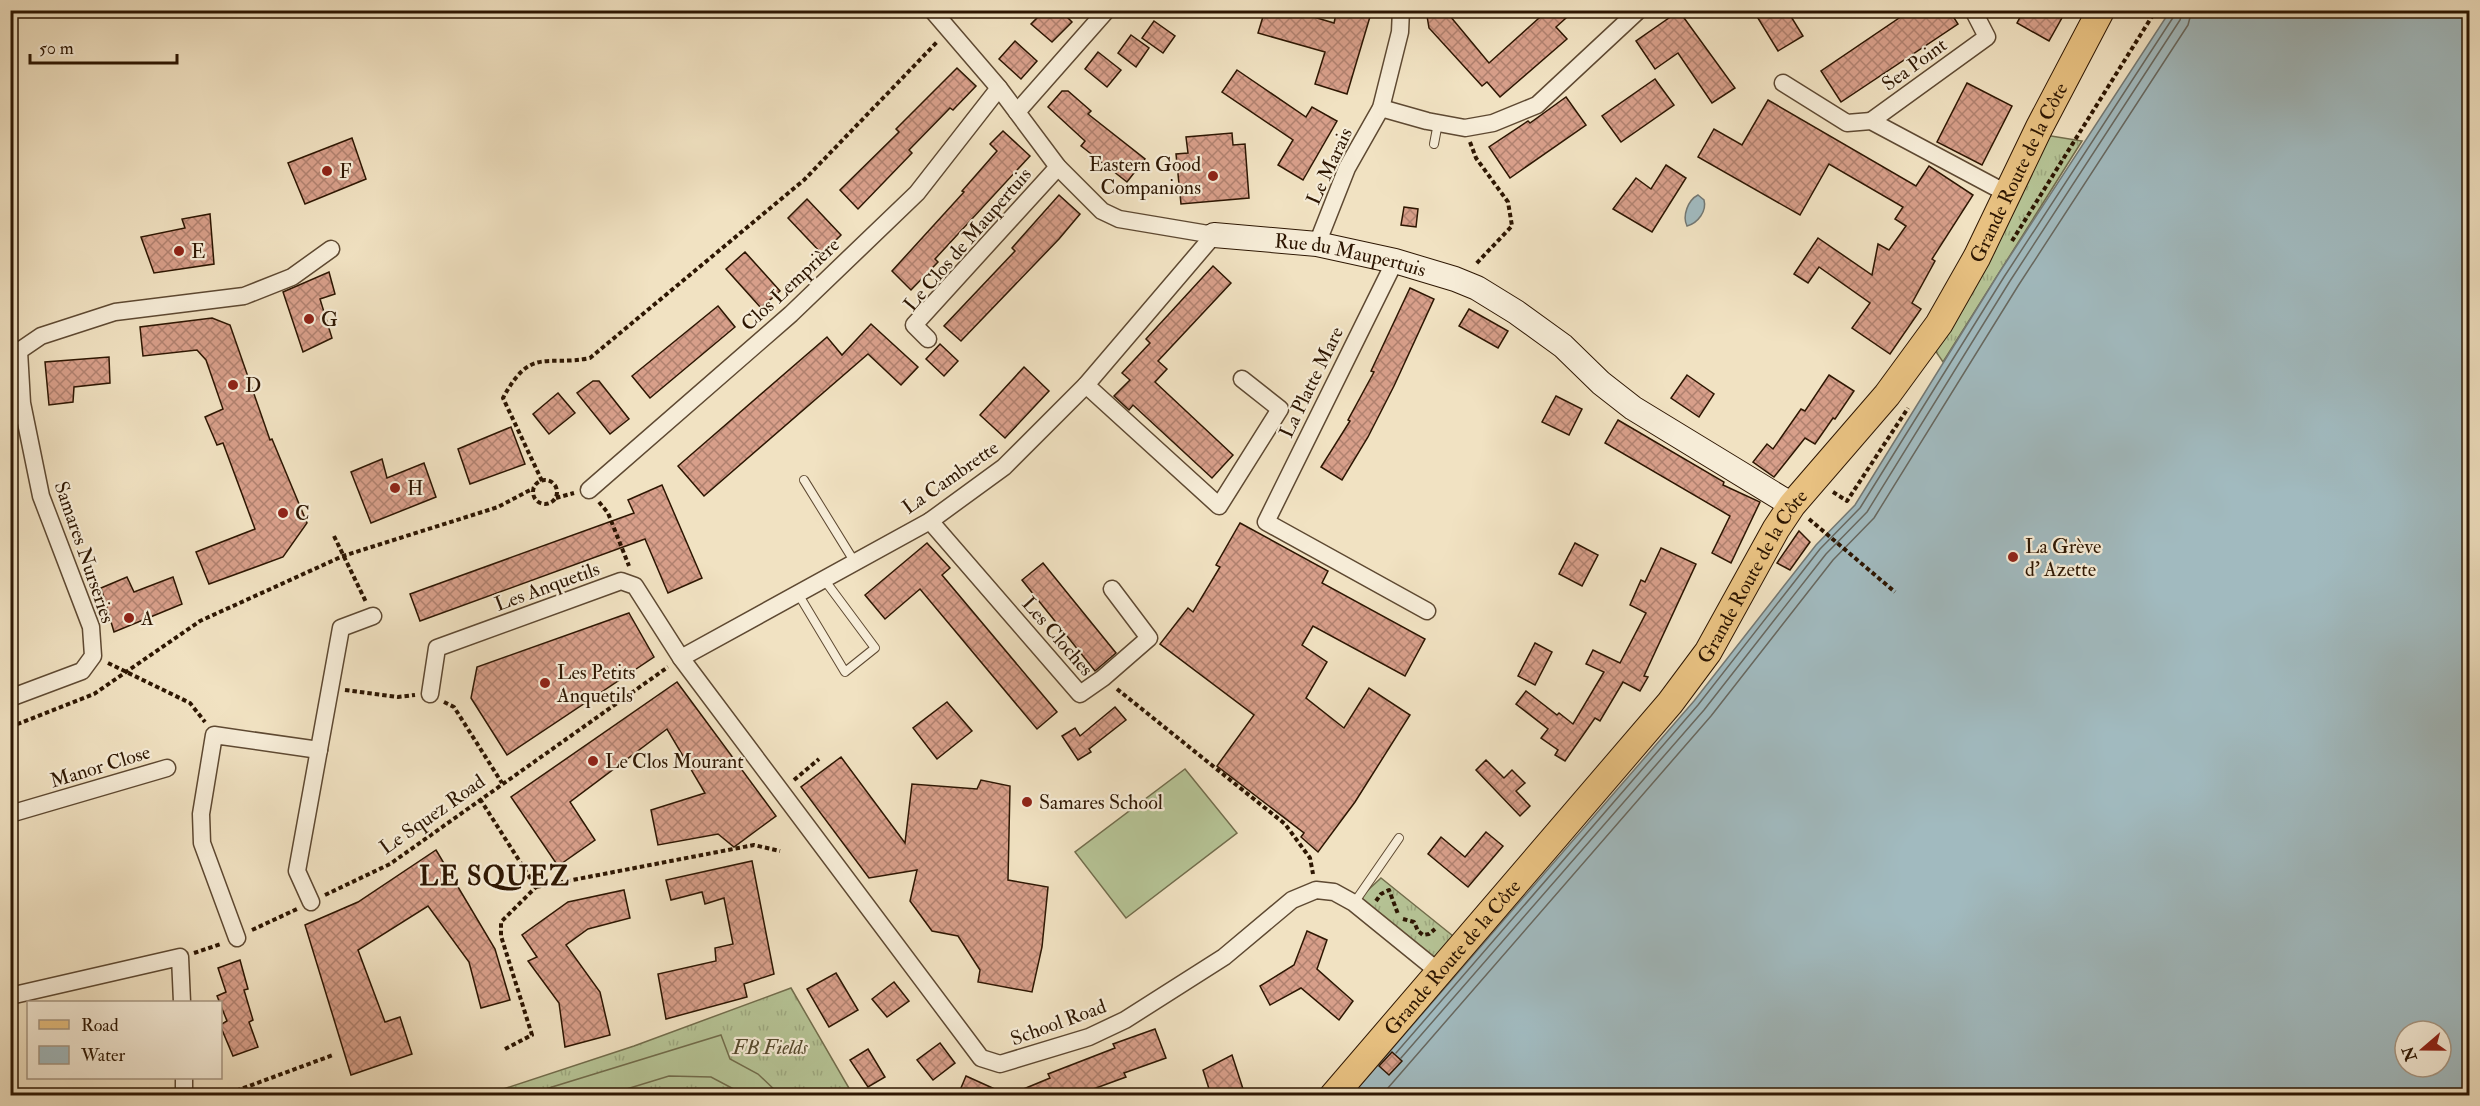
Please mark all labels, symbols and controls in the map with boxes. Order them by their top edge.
scale bar [30,27,177,65]
street label: Sea Point [1877,32,1952,96]
text: 50 m [39,37,74,60]
street label: Grande Route de la Côte [1964,79,2074,267]
street label: Le Marais [1301,123,1358,209]
place label: Eastern Good Companions [1089,152,1201,201]
place label: F [339,159,352,184]
street label: Le Clos de Maupertuis [898,162,1038,317]
marker: F [320,164,334,178]
marker: Eastern Good Companions [1206,169,1220,183]
street label: Rue du Maupertuis [1274,228,1429,283]
street label: Clos Lemprière [736,232,845,337]
place label: E [191,239,205,264]
marker: E [172,244,186,258]
place label: G [321,307,338,332]
marker: G [302,312,316,326]
street label: La Platte Mare [1274,322,1349,442]
place label: D [245,373,261,398]
marker: D [226,378,240,392]
street label: La Cambrette [897,435,1003,520]
place label: H [407,476,423,501]
street label: Samares Nurseries [49,478,121,626]
marker: H [388,481,402,495]
street label: Grande Route de la Côte [1692,484,1813,669]
place label: C [295,501,310,526]
marker: C [276,506,290,520]
place label: La Grève d’ Azette [2025,534,2101,582]
marker: La Grève d’ Azette [2006,550,2020,564]
street label: Les Anquetils [491,556,603,617]
street label: Les Cloches [1016,592,1099,681]
place label: A [140,606,154,631]
marker: A [122,611,136,625]
place label: Les Petits Anquetils [556,660,636,708]
marker: Les Petits Anquetils [538,676,552,690]
street label: Manor Close [47,739,153,794]
place label: Le Clos Mourant [605,749,744,774]
marker: Le Clos Mourant [586,754,600,768]
street label: Le Squez Road [375,769,490,860]
place label: Samares School [1039,790,1163,815]
marker: Samares School [1020,795,1034,809]
district label: LE SQUEZ [419,861,571,893]
street label: Grande Route de la Côte [1379,874,1526,1040]
street label: School Road [1007,994,1110,1051]
legend [27,1001,222,1079]
text: Road [81,1014,119,1037]
north arrow [2393,1019,2453,1079]
park label: FB Fields [732,1035,808,1060]
text: N [2398,1043,2422,1065]
text: Water [80,1044,125,1067]

